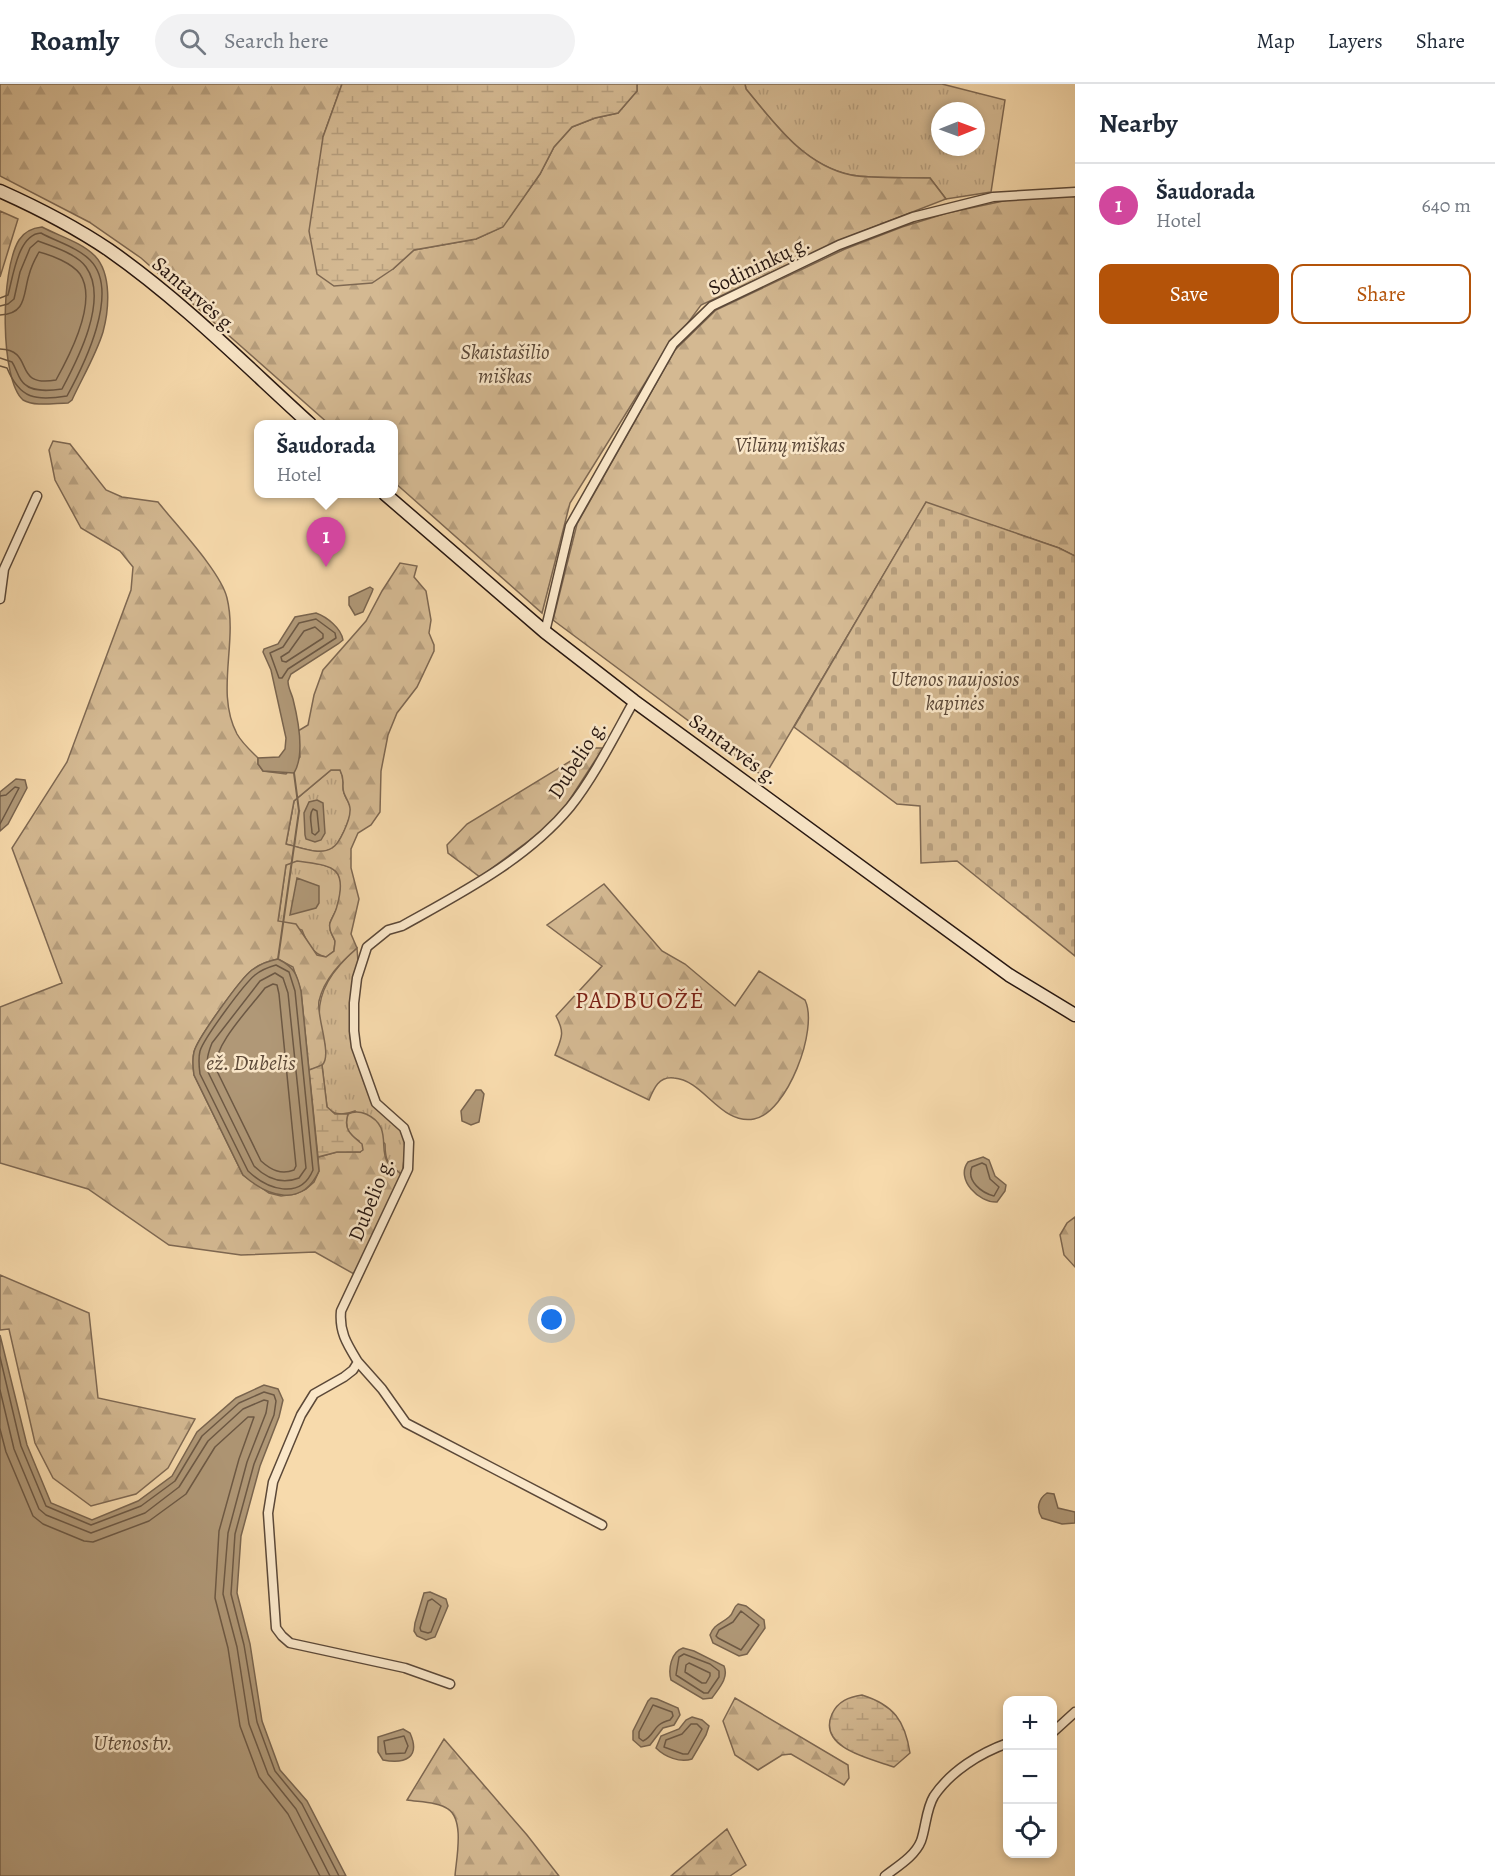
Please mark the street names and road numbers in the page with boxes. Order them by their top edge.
street label: Sodininkų g. [703,228,815,302]
street label: Santarvės g. [146,250,244,340]
street label: Santarvės g. [683,707,785,791]
street label: Dubelio g. [541,714,613,804]
street label: Dubelio g. [341,1153,401,1245]

